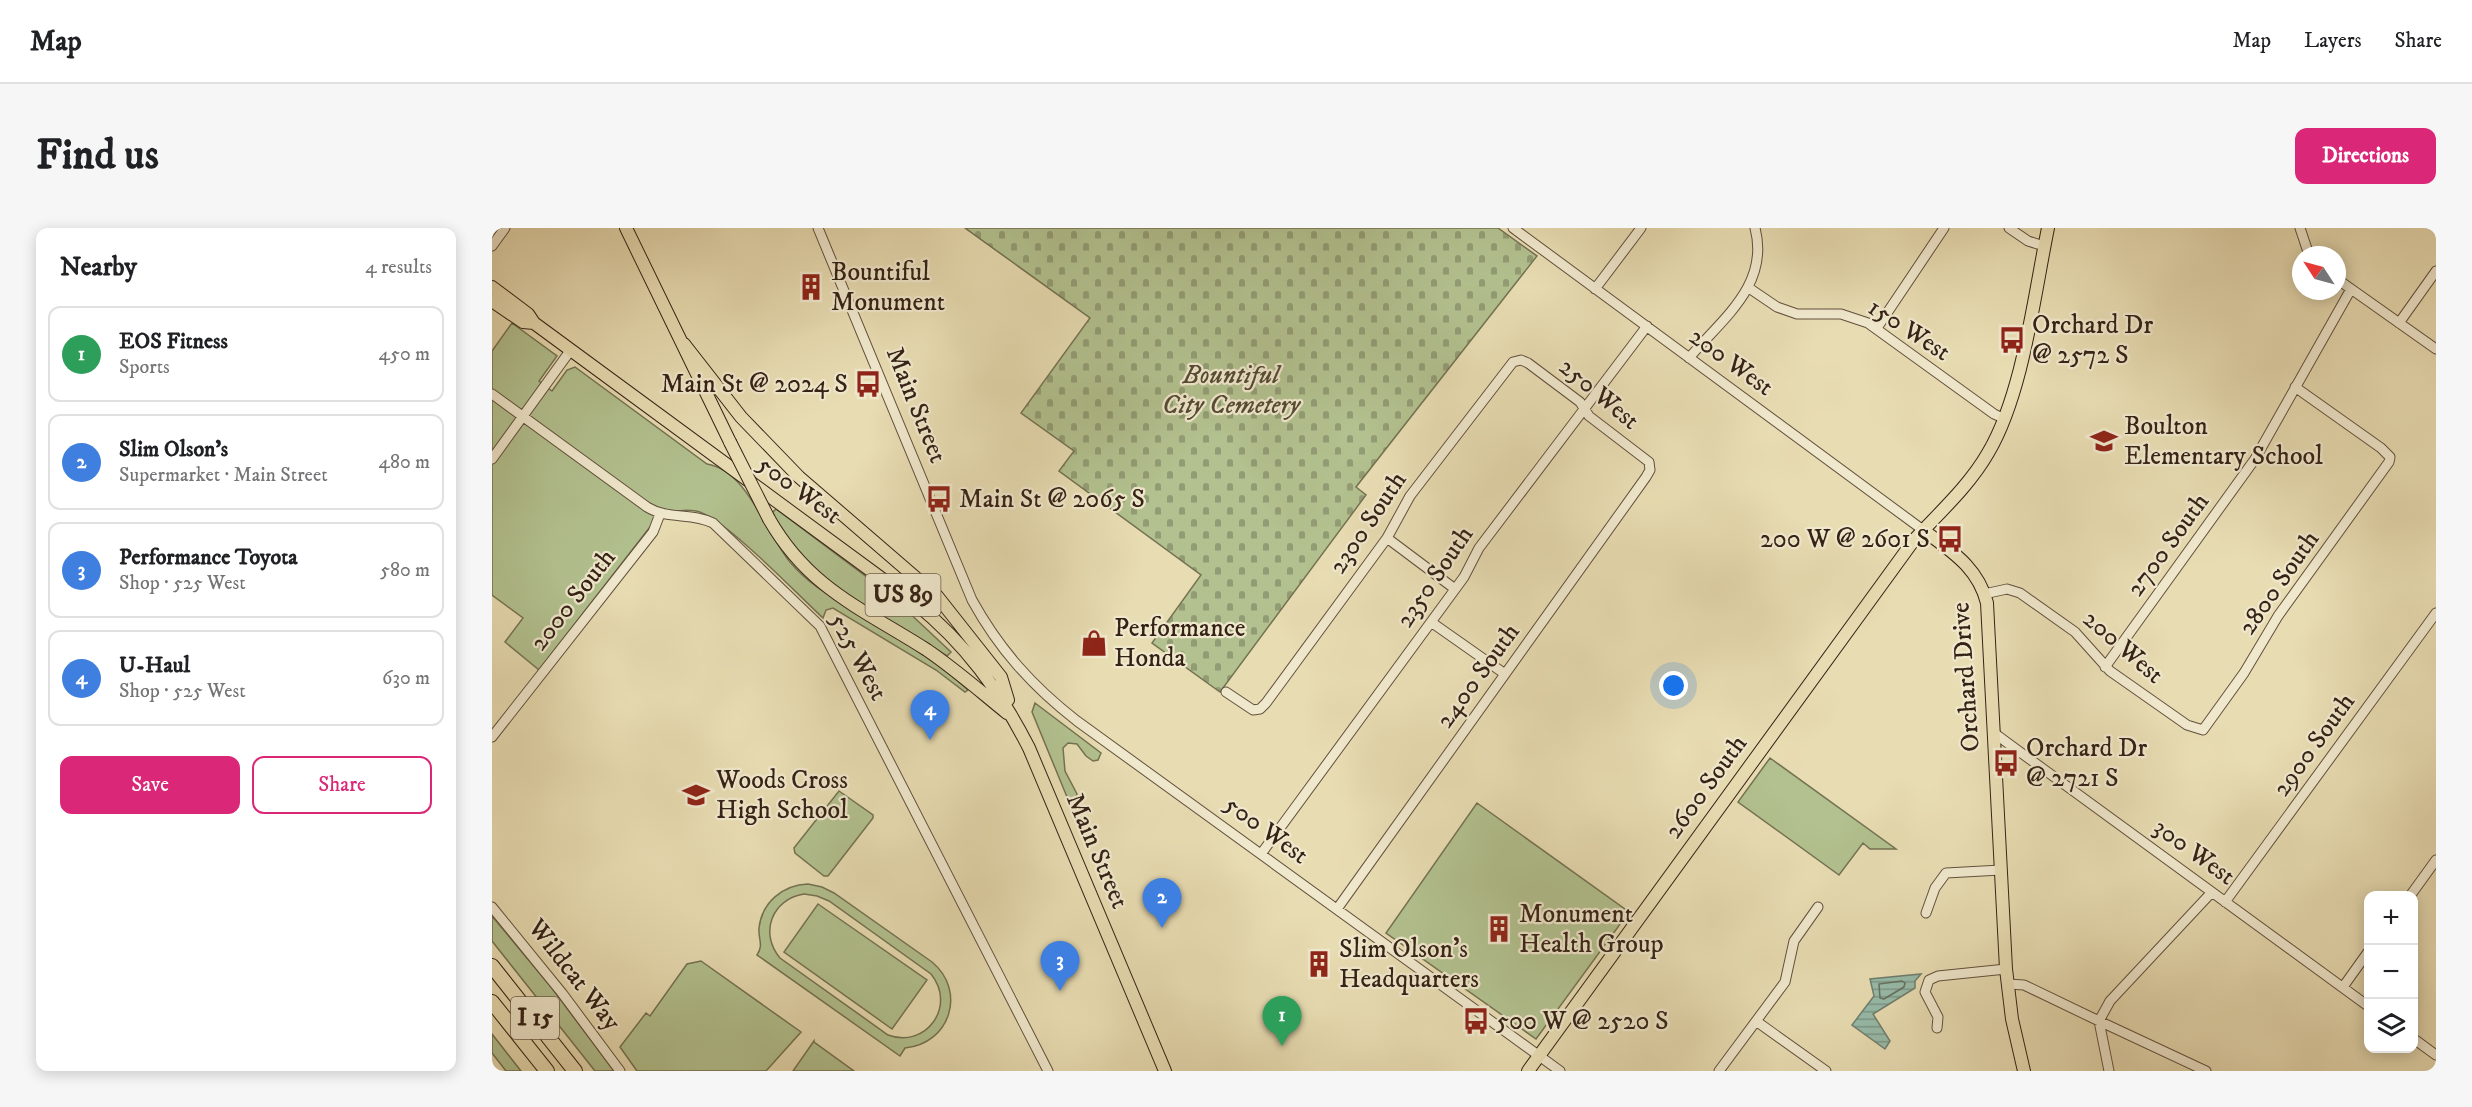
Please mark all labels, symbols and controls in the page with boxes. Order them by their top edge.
text: Map [30,24,82,59]
text: Map [2232,28,2271,54]
text: Layers [2304,28,2362,54]
text: Share [2395,28,2442,54]
button: Directions [2295,128,2436,184]
text: Find us [36,130,159,182]
north arrow [2292,246,2346,300]
text: Nearby [60,251,137,284]
text: 4 results [365,255,432,280]
place label: Bountiful Monument [831,256,945,319]
building icon: Bountiful Monument [796,272,826,302]
street label: 150 West [1861,291,1957,369]
place label: Orchard Dr @ 2572 S [2032,309,2153,372]
street label: 200 West [1682,320,1780,404]
bus stop icon: Orchard Dr @ 2572 S [1997,325,2027,355]
text: EOS Fitness [119,328,228,355]
text: 1 [78,342,85,367]
text: 450 m [379,342,430,367]
street label: Main Street [878,342,954,468]
street label: 250 West [1552,351,1646,437]
text: Sports [119,355,170,380]
park label: Bountiful City Cemetery [1162,359,1302,422]
place label: Main St @ 2024 S [661,368,848,401]
bus stop icon: Main St @ 2024 S [853,369,883,399]
place label: Boulton Elementary School [2124,410,2323,473]
school or university icon: Boulton Elementary School [2089,426,2119,456]
text: Slim Olson's [119,436,228,463]
street label: 500 West [750,448,848,532]
text: 2 [77,450,86,475]
text: 480 m [378,450,430,475]
text: Supermarket · Main Street [119,463,328,488]
street label: 2300 South [1322,465,1415,581]
place label: Main St @ 2065 S [959,483,1145,516]
bus stop icon: Main St @ 2065 S [924,484,954,514]
street label: 2700 South [2119,486,2217,603]
street label: 2350 South [1389,519,1481,634]
place label: 200 W @ 2601 S [1760,523,1930,556]
bus stop icon: 200 W @ 2601 S [1935,524,1965,554]
street label: 2800 South [2231,524,2327,642]
street label: 2000 South [523,542,624,658]
text: Performance Toyota [119,544,298,571]
text: 3 [78,558,85,583]
text: 580 m [380,558,430,583]
text: Shop · 525 West [119,571,246,596]
road number: US 89 [866,574,940,616]
street label: Orchard Drive [1944,601,1988,753]
street label: 200 West [2076,603,2170,691]
street label: 525 West [821,608,895,706]
place label: Performance Honda [1114,612,1246,675]
street label: 2400 South [1429,617,1527,735]
shop icon: Performance Honda [1079,628,1109,658]
text: U-Haul [119,652,190,679]
text: 4 [76,666,87,691]
text: 630 m [382,666,430,691]
your location [1659,671,1688,700]
text: Shop · 525 West [119,679,246,704]
street label: 2900 South [2265,686,2363,803]
pin: 4 [910,690,950,740]
street label: 2600 South [1657,728,1755,846]
place label: Orchard Dr @ 2721 S [2026,732,2147,795]
bus stop icon: Orchard Dr @ 2721 S [1991,748,2021,778]
button: Save [60,756,240,814]
button: Share [252,756,432,814]
place label: Woods Cross High School [715,764,848,827]
school or university icon: Woods Cross High School [681,780,711,810]
street label: Main Street [1058,788,1136,914]
street label: 500 West [1217,788,1315,872]
street label: 300 West [2146,811,2242,893]
pin: 2 [1142,878,1182,928]
map controls [2364,891,2418,1053]
button: + [2364,891,2418,945]
place label: Monument Health Group [1519,898,1664,961]
street label: Wildcat Way [519,912,628,1038]
building icon: Monument Health Group [1484,914,1514,944]
place label: Slim Olson's Headquarters [1339,933,1479,996]
pin: 3 [1040,942,1080,991]
button: − [2364,945,2418,999]
building icon: Slim Olson's Headquarters [1304,949,1334,979]
pin: 1 [1262,996,1302,1046]
road number: I 15 [511,997,559,1039]
button: layers [2364,999,2418,1053]
place label: 500 W @ 2520 S [1496,1005,1669,1038]
bus stop icon: 500 W @ 2520 S [1461,1006,1491,1036]

